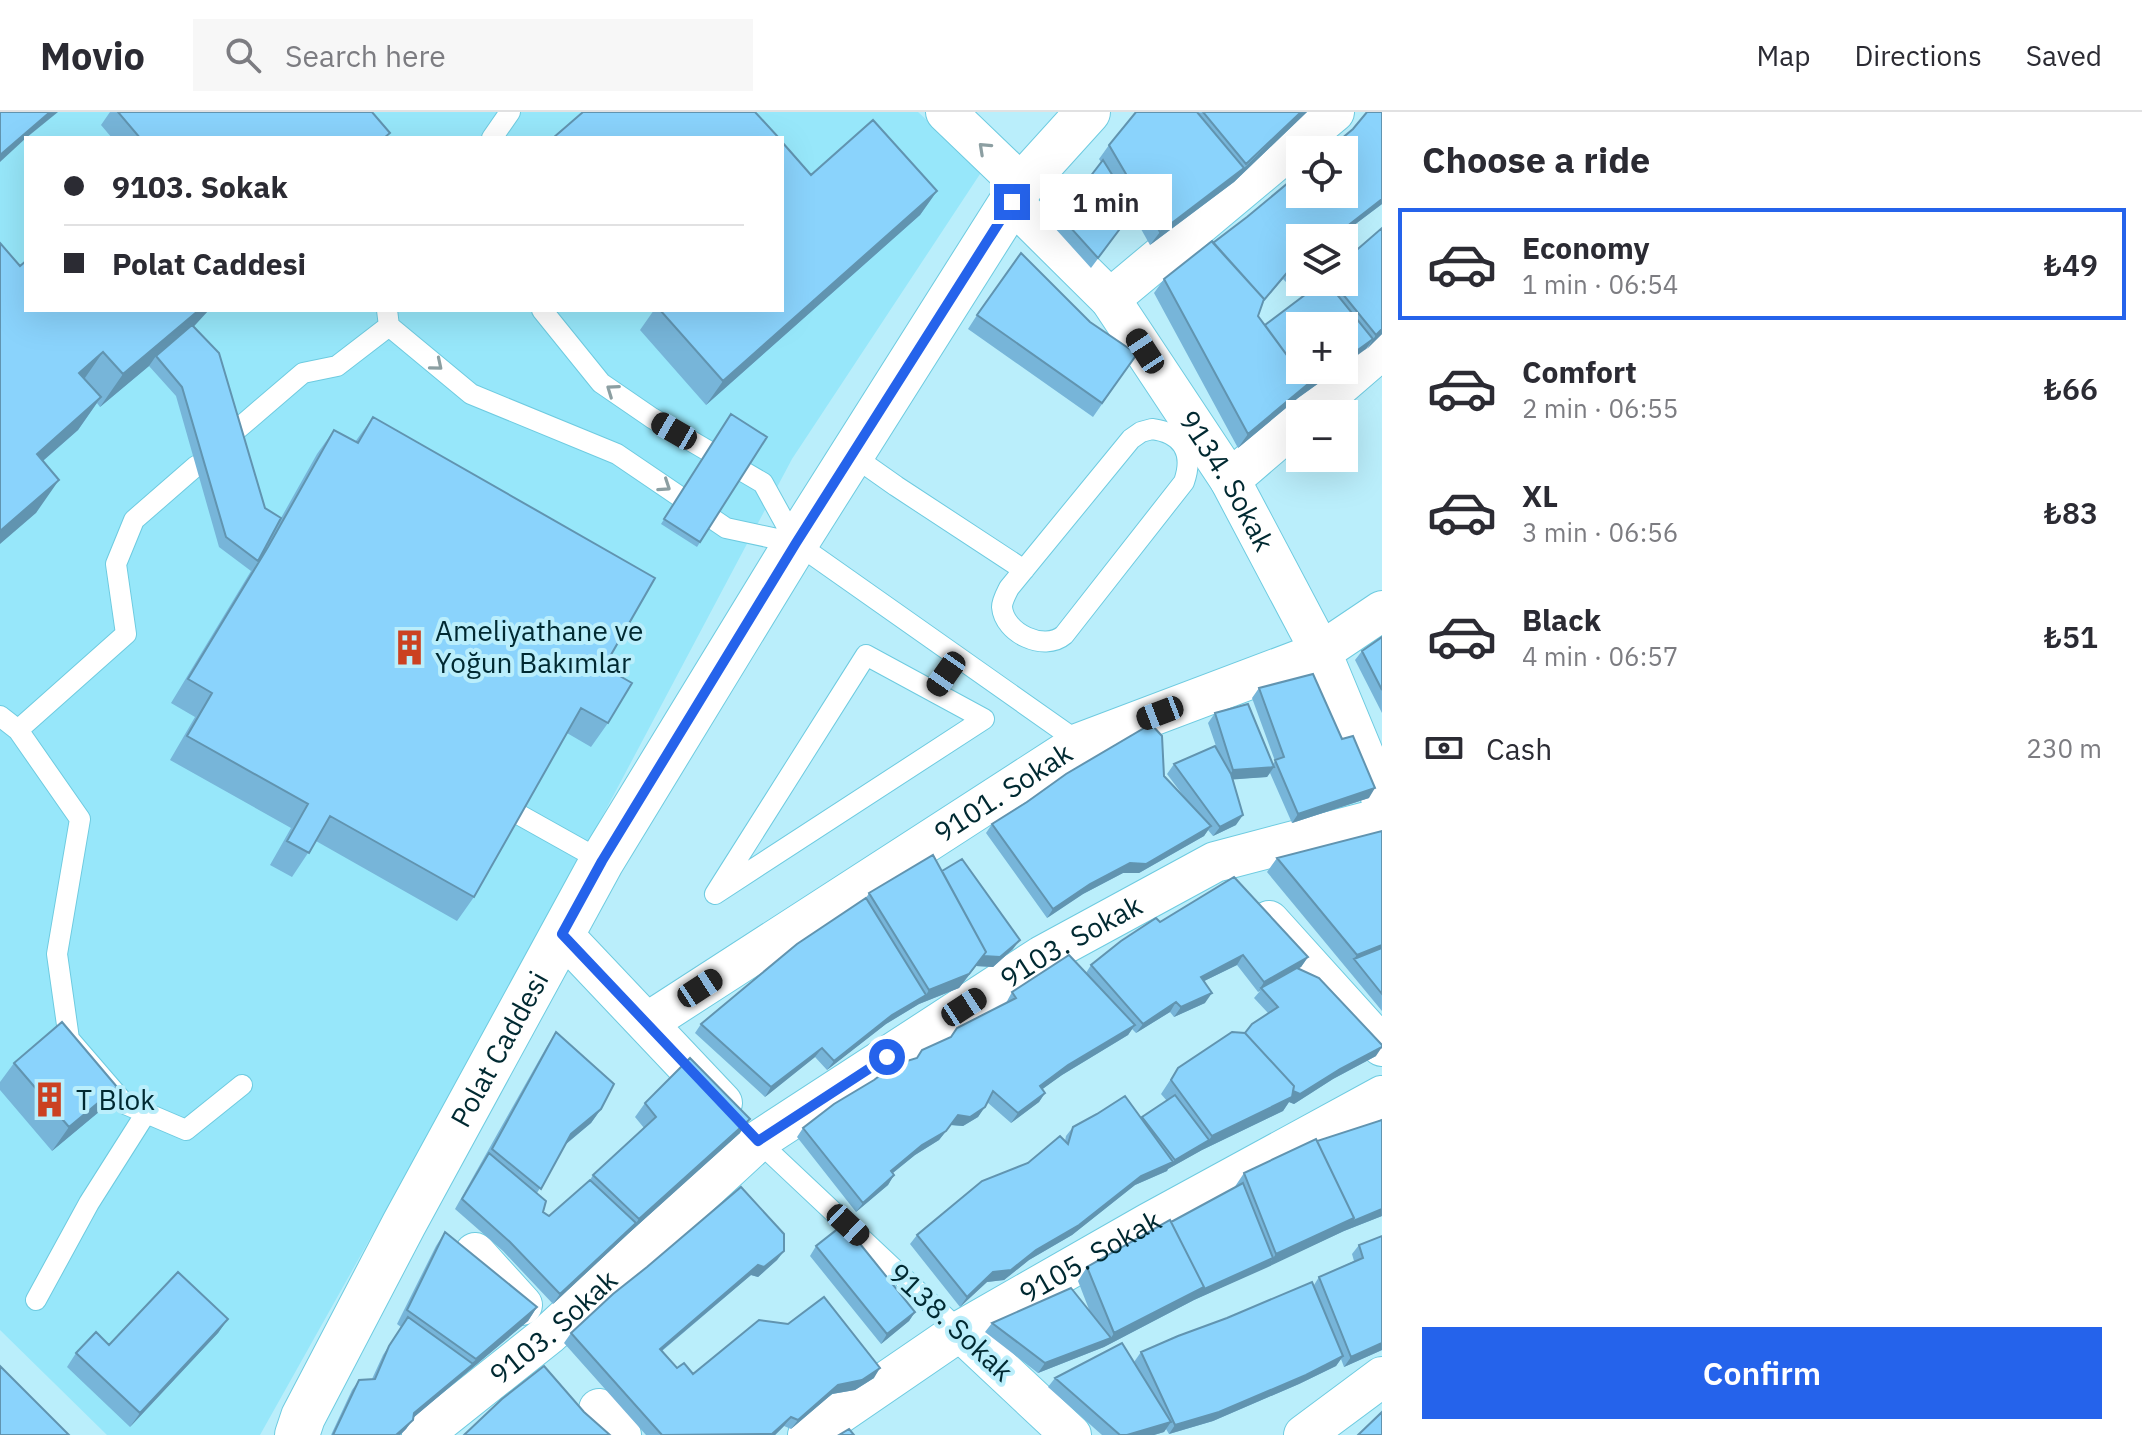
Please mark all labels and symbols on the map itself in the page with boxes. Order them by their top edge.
one-way arrow [979,143,993,158]
callout: 1 min [1040,174,1172,230]
route end [994,184,1030,220]
car [1122,324,1168,378]
one-way arrow [427,355,442,370]
one-way arrow [606,385,621,400]
street label: 9134. Sokak [1171,403,1283,557]
car [647,409,701,453]
one-way arrow [656,476,670,491]
place label: Ameliyathane ve Yoğun Bakımlar [435,612,643,681]
building icon: Ameliyathane ve Yoğun Bakımlar [390,628,428,666]
car [922,647,970,701]
car [1133,693,1187,733]
street label: 9101. Sokak [926,734,1079,851]
street label: 9103. Sokak [993,886,1149,997]
street label: Polat Caddesi [442,965,556,1133]
car [673,965,727,1011]
car [937,984,991,1030]
route start [869,1039,905,1075]
building icon: T Blok [31,1081,69,1119]
place label: T Blok [76,1081,155,1118]
car [822,1200,874,1250]
street label: 9105. Sokak [1012,1201,1168,1311]
street label: 9138. Sokak [881,1254,1022,1389]
street label: 9103. Sokak [481,1261,625,1392]

